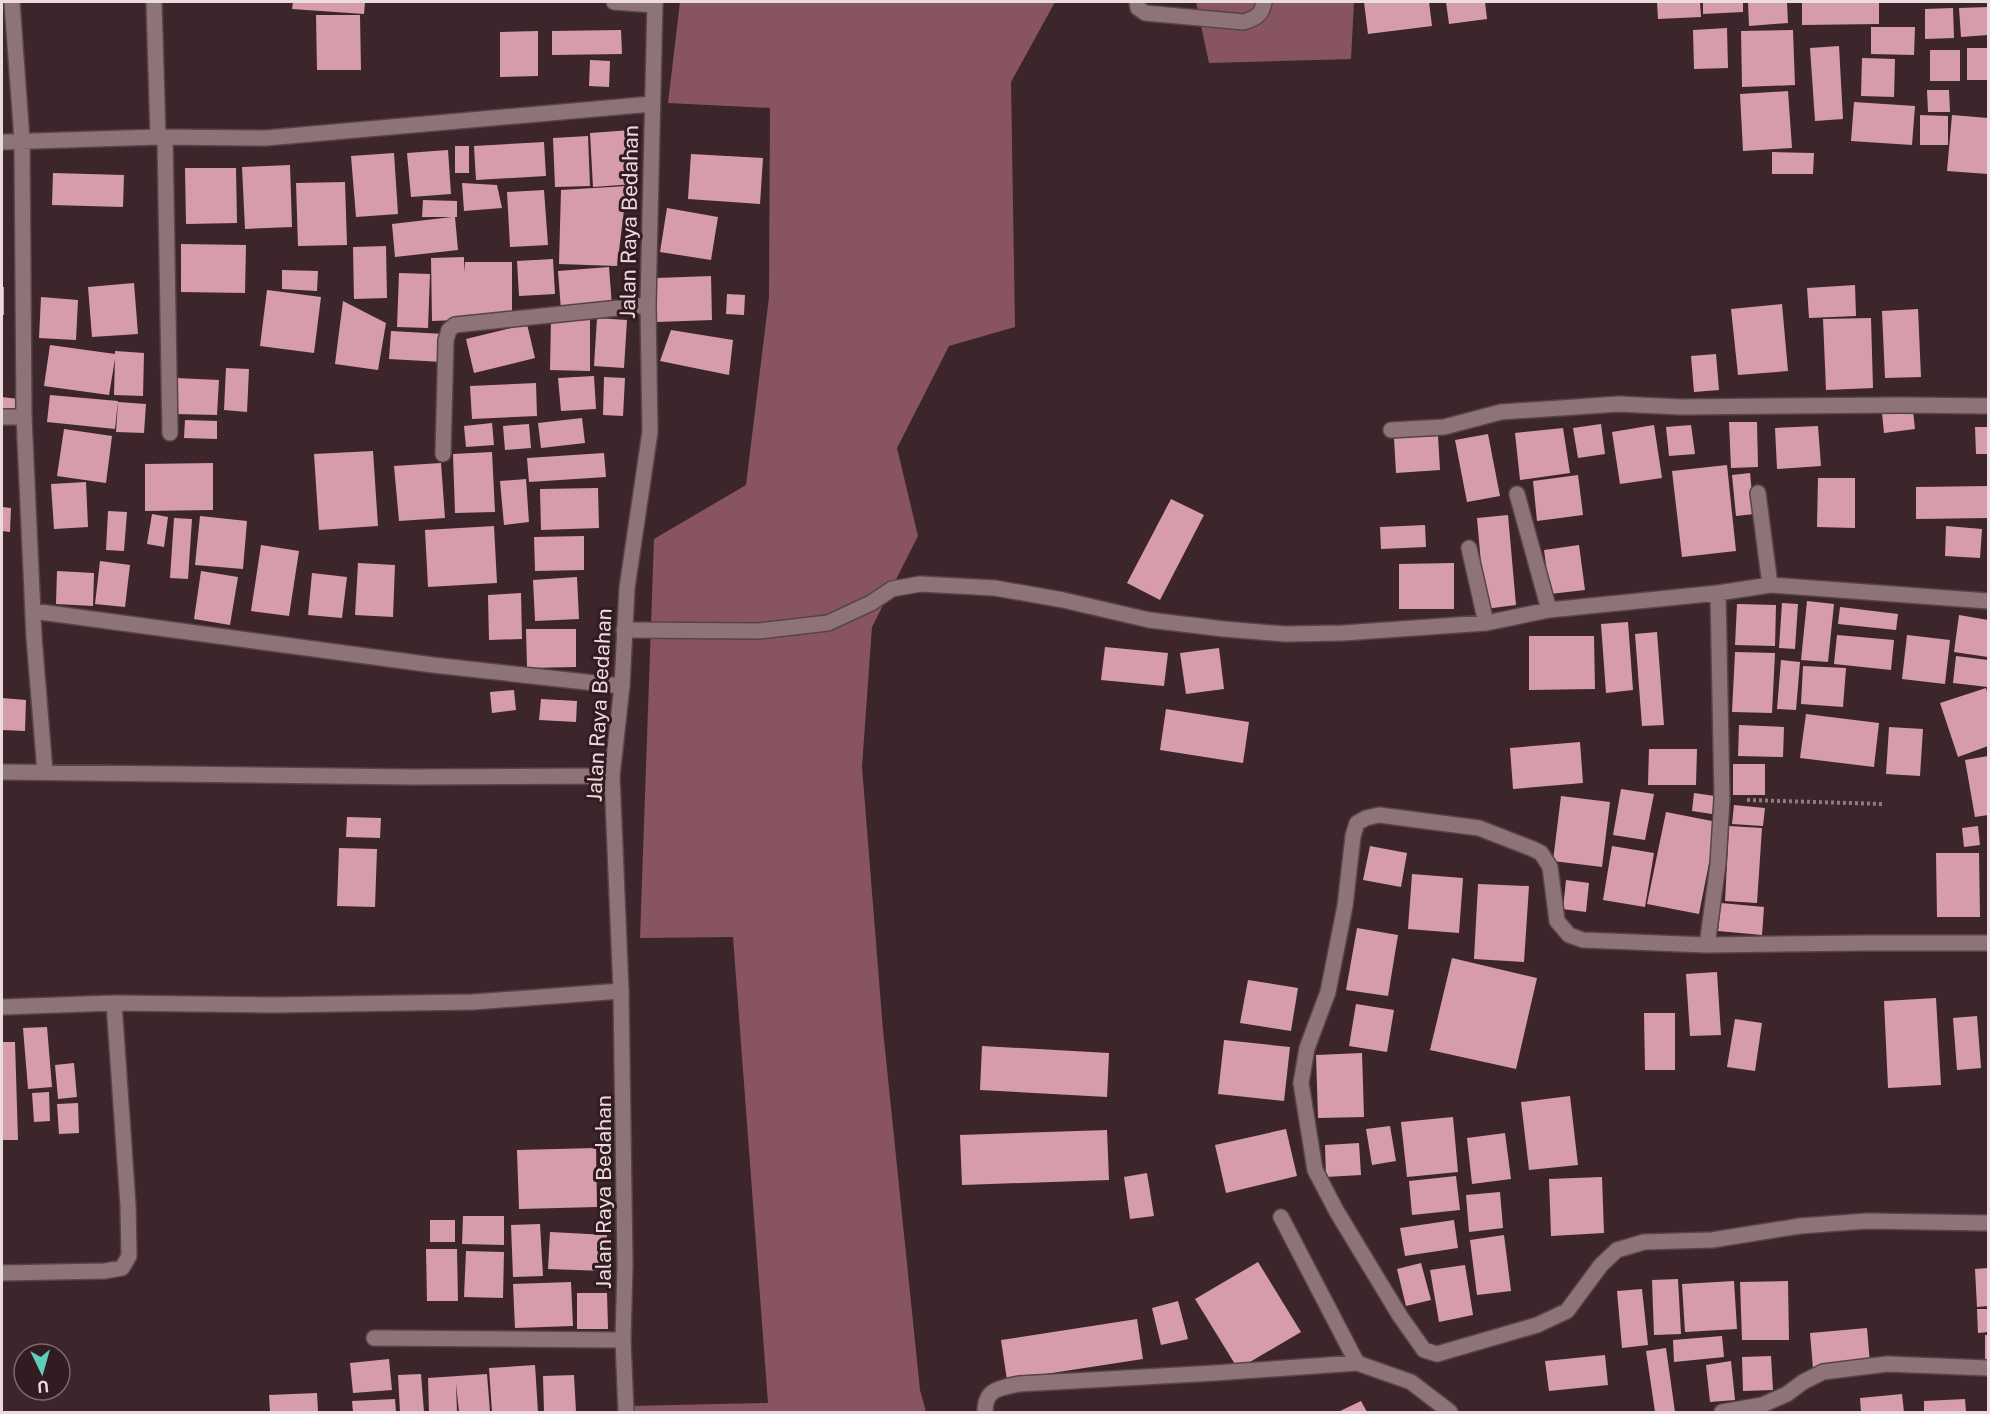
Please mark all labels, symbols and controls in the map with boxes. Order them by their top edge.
street label: Jalan Raya Bedahan [615,125,643,319]
street label: Jalan Raya Bedahan [581,608,617,802]
street label: Jalan Raya Bedahan [591,1095,616,1289]
north arrow [12,1342,72,1402]
text: U [37,1376,50,1396]

